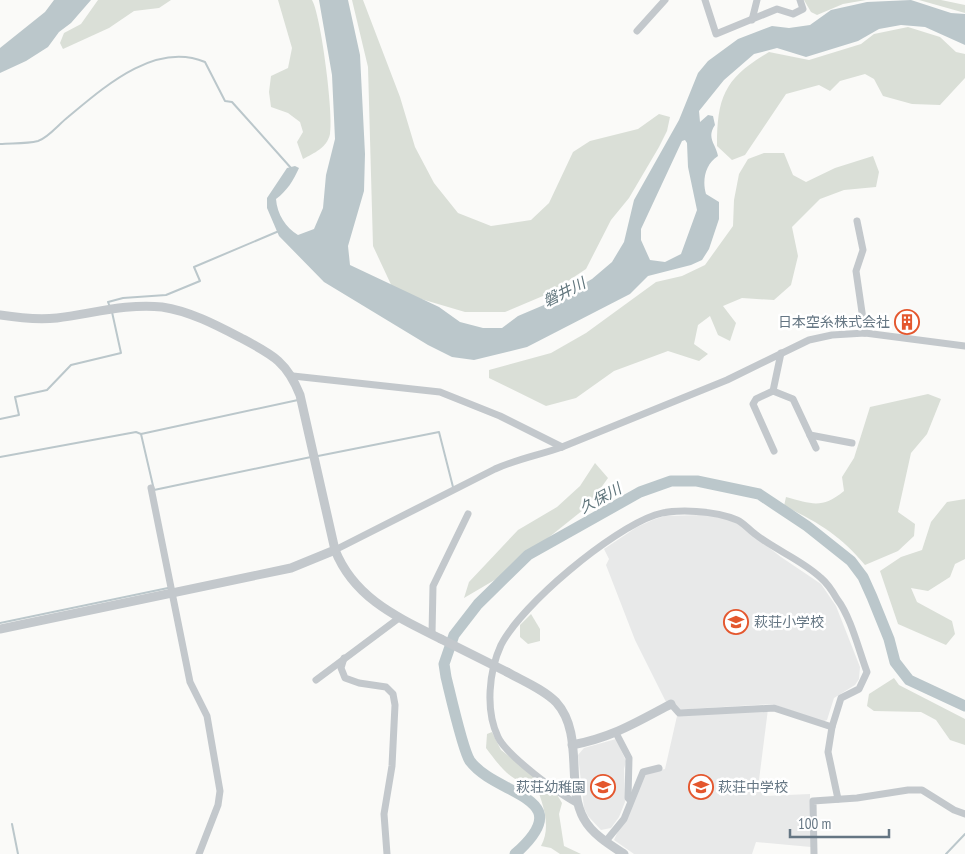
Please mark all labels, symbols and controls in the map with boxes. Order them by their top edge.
water label: 磐井川 [540,272,590,311]
building icon: 日本空糸株式会社 [894,309,920,335]
place label: 日本空糸株式会社 [778,313,890,331]
water label: 久保川 [576,478,626,517]
school or university icon: 萩荘小学校 [723,609,749,635]
place label: 萩荘小学校 [754,613,824,631]
school or university icon: 萩荘幼稚園 [590,774,616,800]
school or university icon: 萩荘中学校 [688,774,714,800]
place label: 萩荘幼稚園 [516,778,586,796]
place label: 萩荘中学校 [718,778,788,796]
scale bar [790,806,889,838]
text: 100 m [798,814,831,833]

